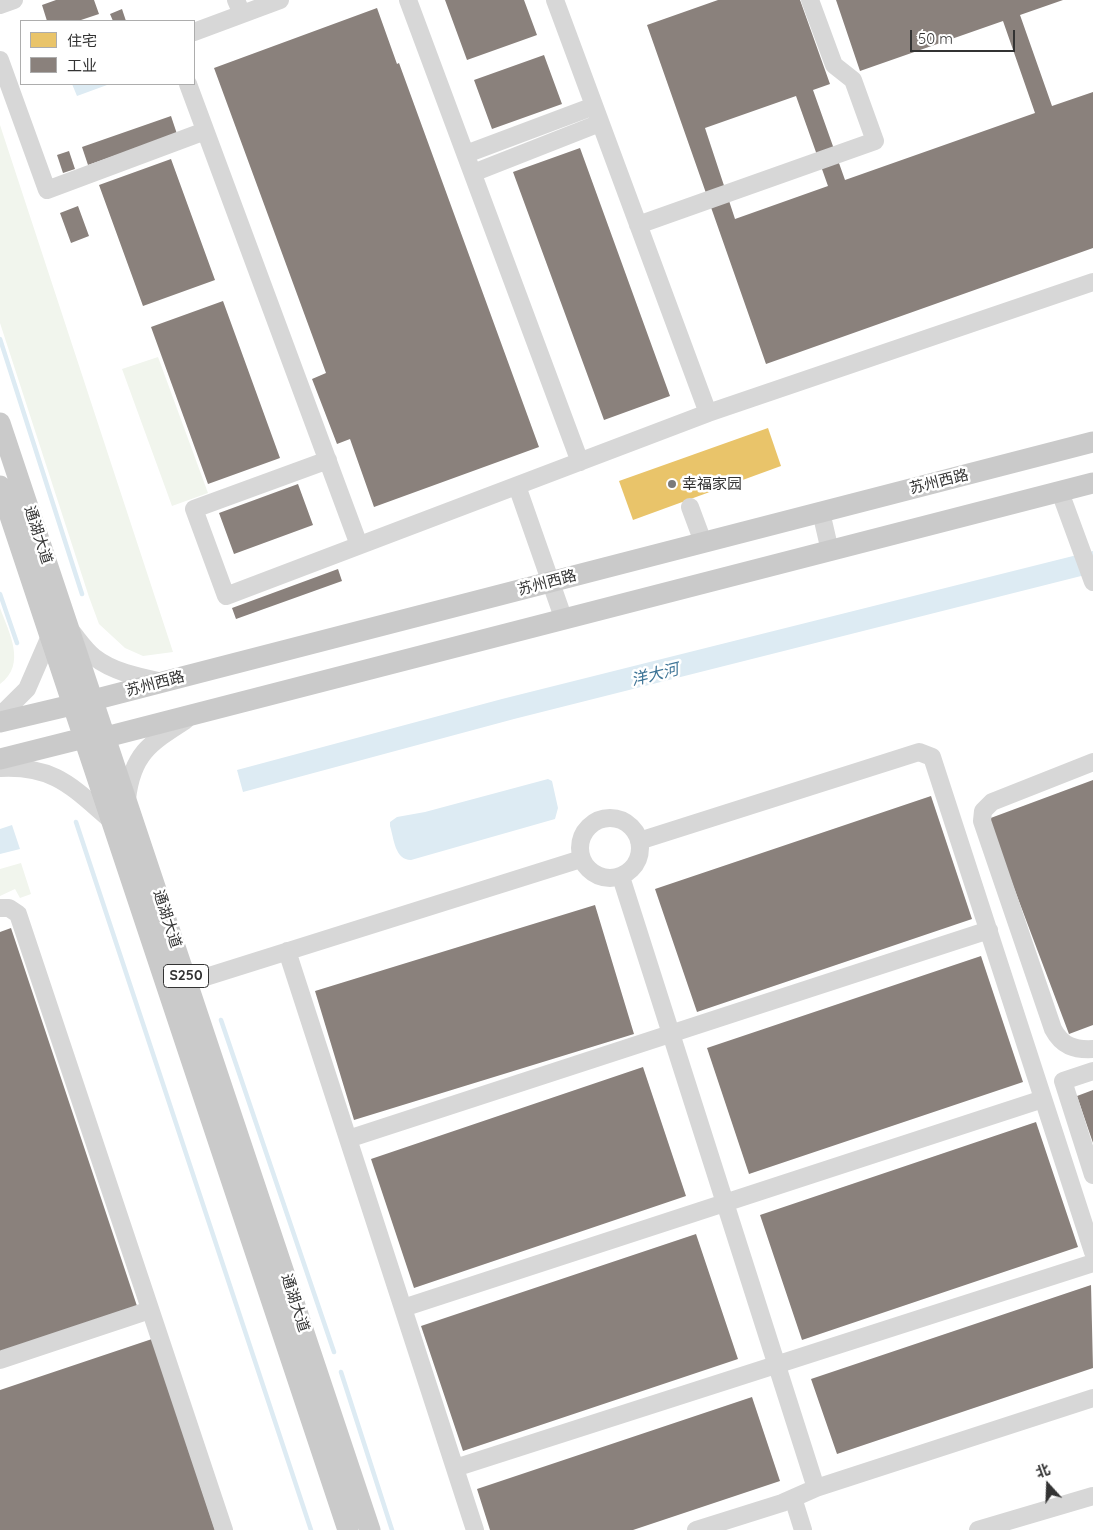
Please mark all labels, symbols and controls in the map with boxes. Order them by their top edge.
legend [20,20,195,85]
scale bar [913,20,1018,52]
text: 50 m [918,29,953,48]
text: 住宅 [67,31,97,50]
text: 工业 [67,56,97,75]
street label: 苏州西路 [908,466,970,498]
place label: 幸福家园 [682,475,742,493]
marker: 幸福家园 [666,478,678,490]
street label: 通湖大道 [20,504,56,566]
street label: 苏州西路 [516,567,578,599]
water label: 洋大河 [629,660,681,690]
street label: 苏州西路 [124,668,186,700]
street label: 通湖大道 [149,888,185,950]
road number: S250 [164,964,208,988]
street label: 通湖大道 [277,1272,313,1334]
north arrow [1023,1460,1073,1510]
text: 北 [1033,1460,1053,1482]

